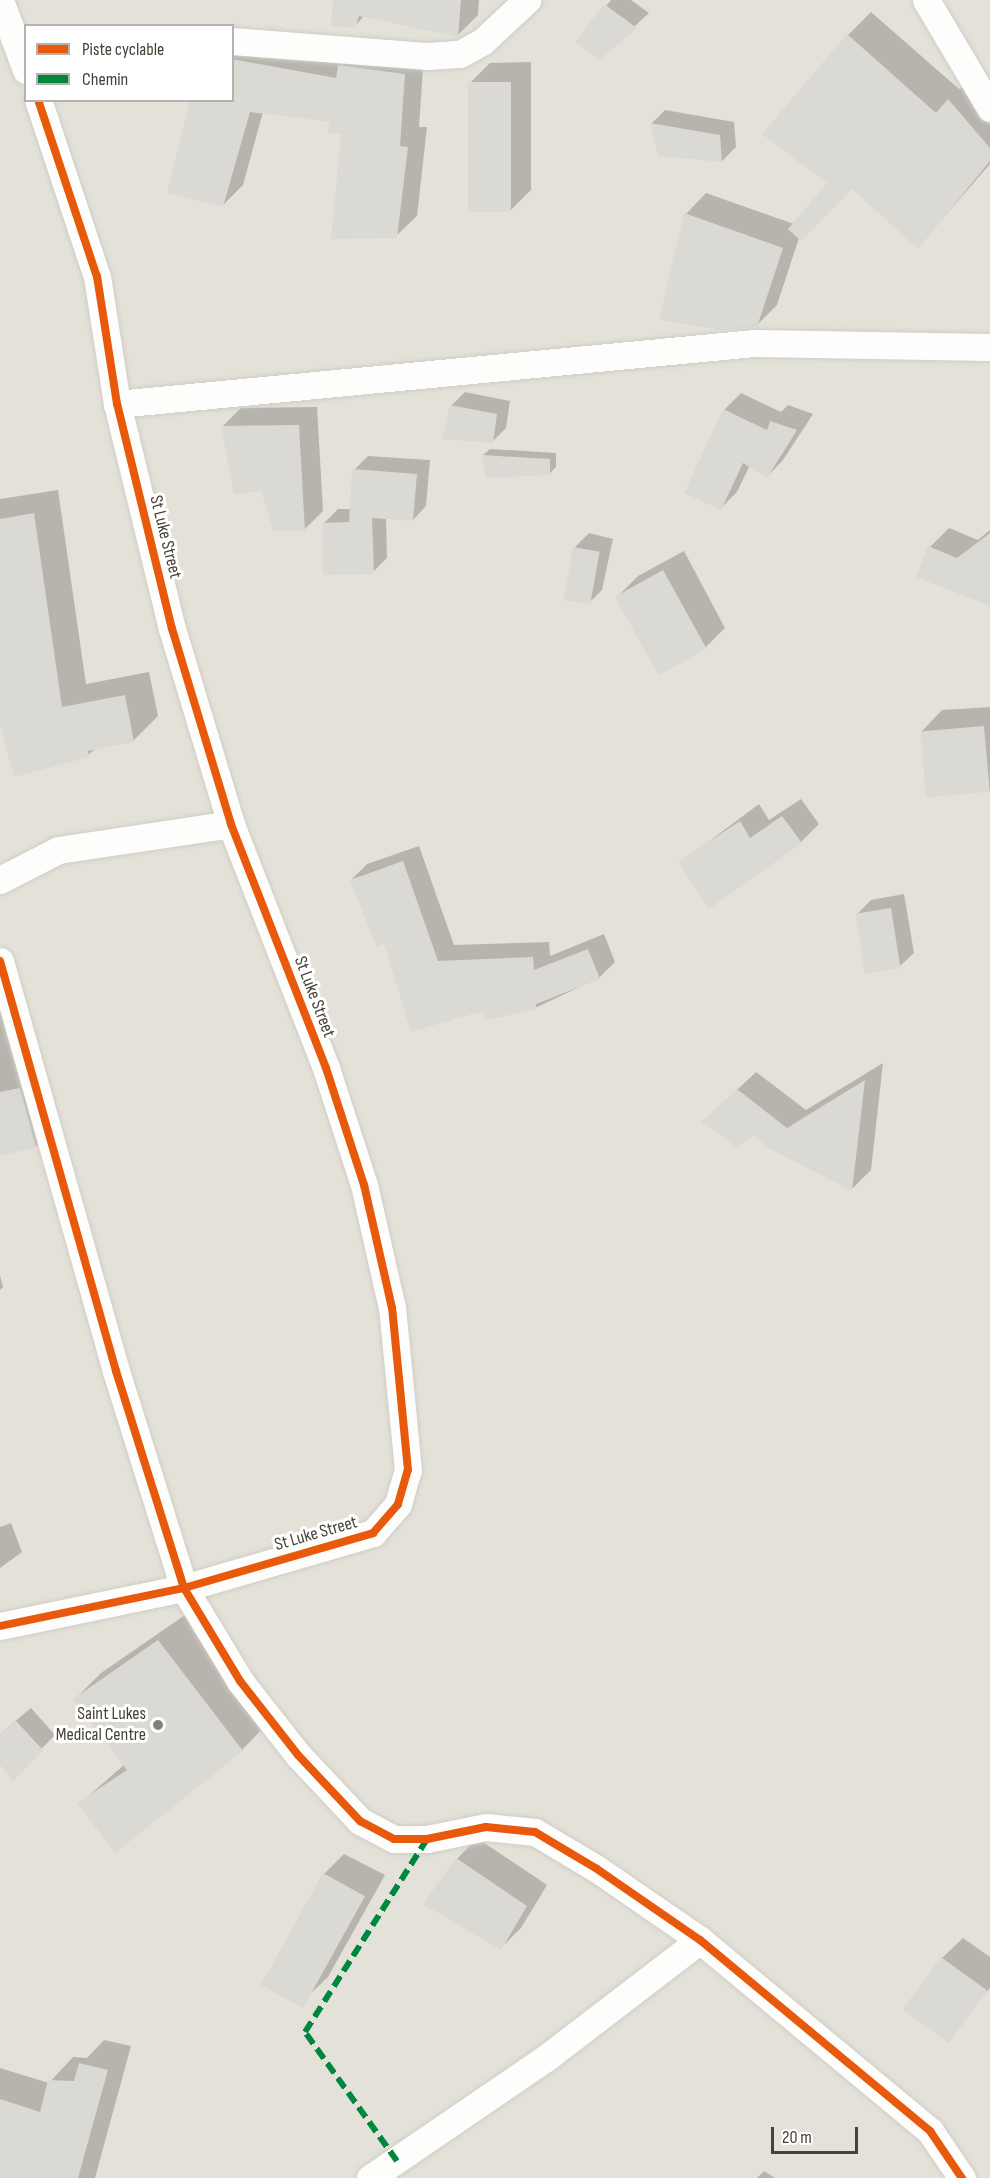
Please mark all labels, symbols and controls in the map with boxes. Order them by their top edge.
legend [24,24,234,102]
text: Piste cyclable [82,39,164,60]
text: Chemin [82,69,128,90]
street label: St Luke Street [144,493,186,581]
street label: St Luke Street [289,953,339,1041]
street label: St Luke Street [272,1512,360,1556]
place label: Saint Lukes Medical Centre [56,1704,146,1746]
marker: Saint Lukes Medical Centre [151,1718,165,1732]
scale bar [774,2115,861,2153]
text: 20 m [782,2127,812,2148]

